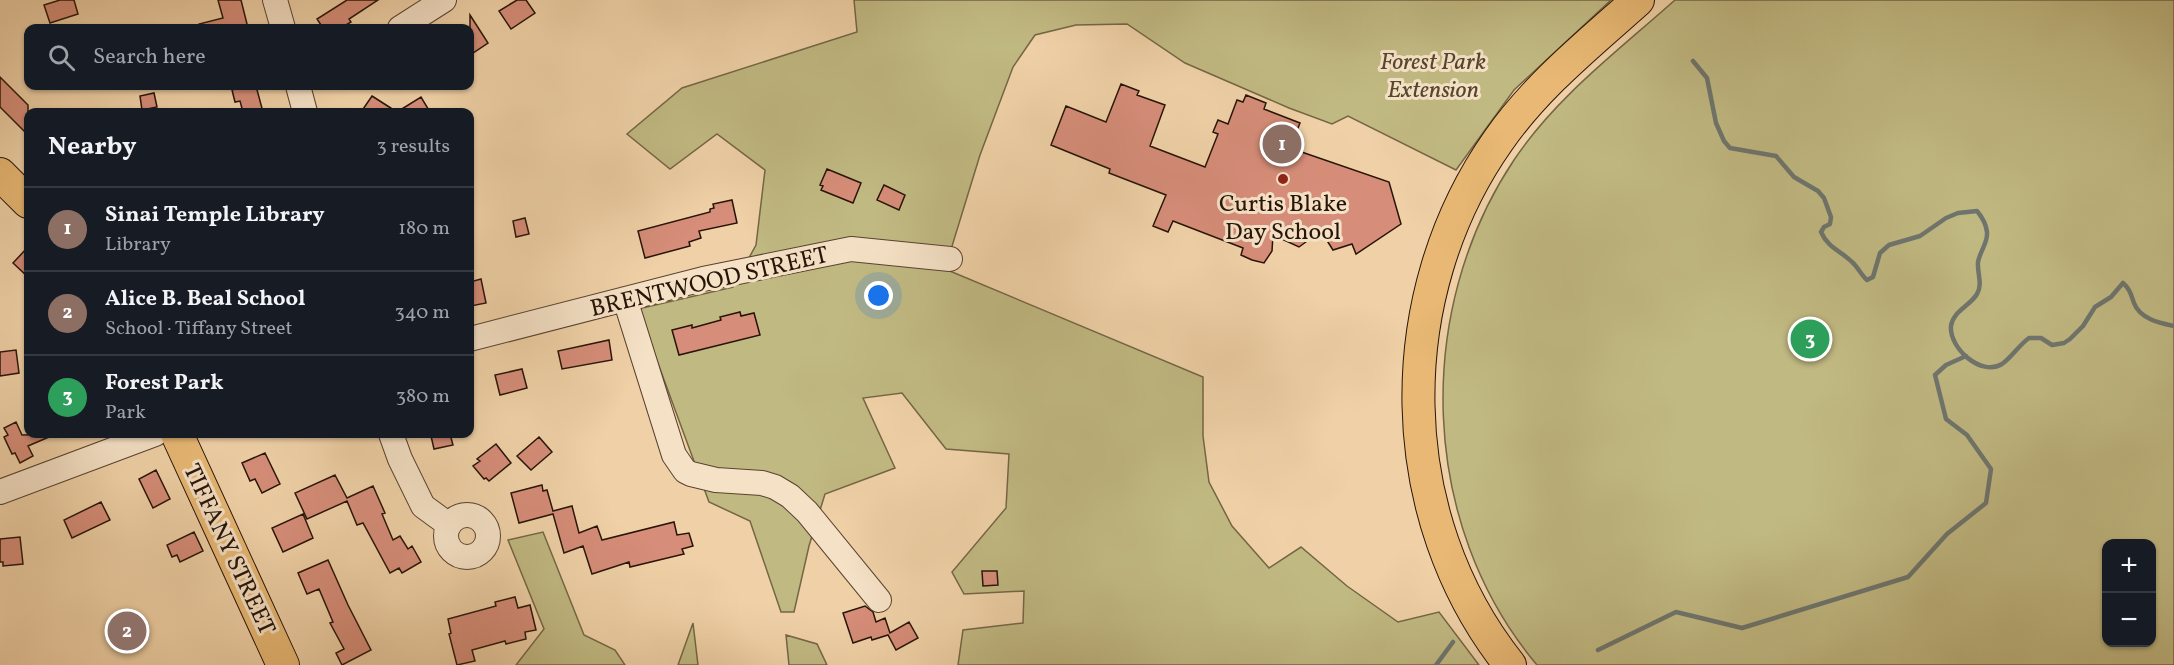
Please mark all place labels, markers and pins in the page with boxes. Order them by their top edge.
pin: 1 [1262,122,1302,166]
marker: Curtis Blake Day School [1276,172,1290,186]
place label: Curtis Blake Day School [1219,188,1347,250]
pin: 3 [1790,316,1830,362]
pin: 2 [108,608,146,654]

